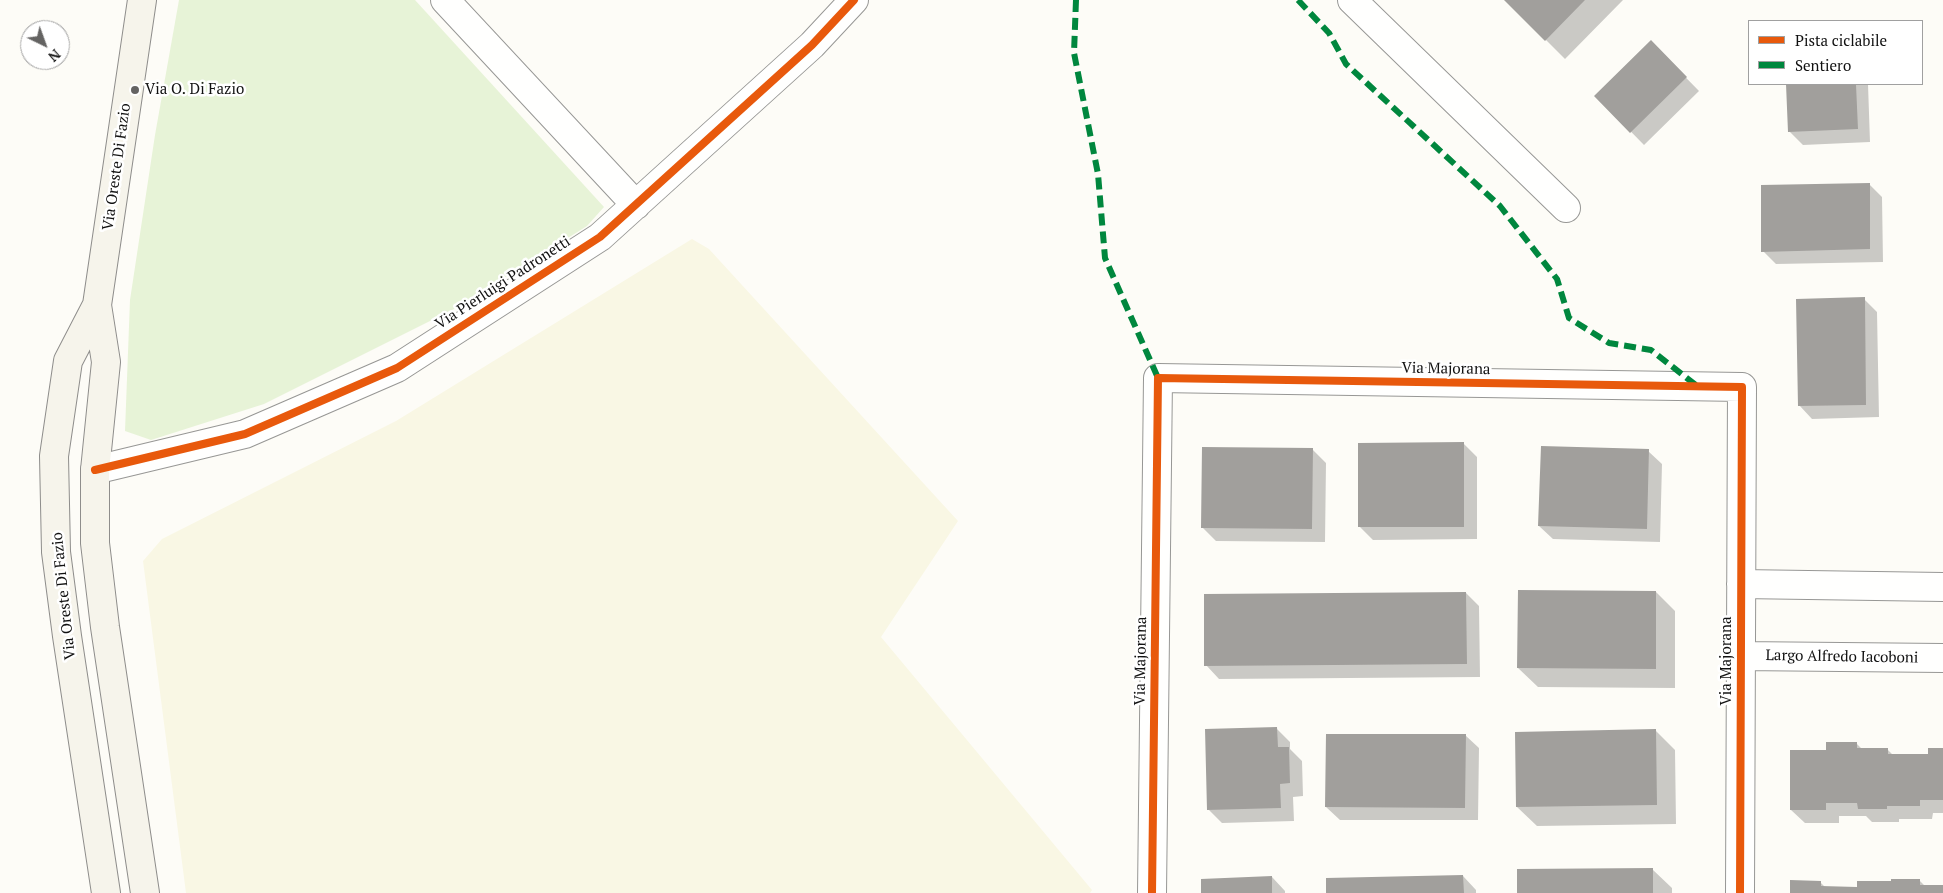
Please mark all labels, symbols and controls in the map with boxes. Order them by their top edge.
north arrow [20,20,70,70]
legend [1748,20,1923,85]
text: Pista ciclabile [1795,30,1887,50]
text: N [44,45,65,66]
text: Sentiero [1795,55,1851,75]
place label: Via O. Di Fazio [145,81,244,99]
marker: Via O. Di Fazio [129,84,141,96]
street label: Via Oreste Di Fazio [99,102,135,232]
street label: Via Pierluigi Padronetti [432,233,574,333]
street label: Via Majorana [1401,359,1491,379]
street label: Via Oreste Di Fazio [48,531,80,661]
street label: Via Majorana [1131,616,1151,706]
street label: Via Majorana [1718,616,1736,706]
street label: Largo Alfredo Iacoboni [1766,647,1918,667]

